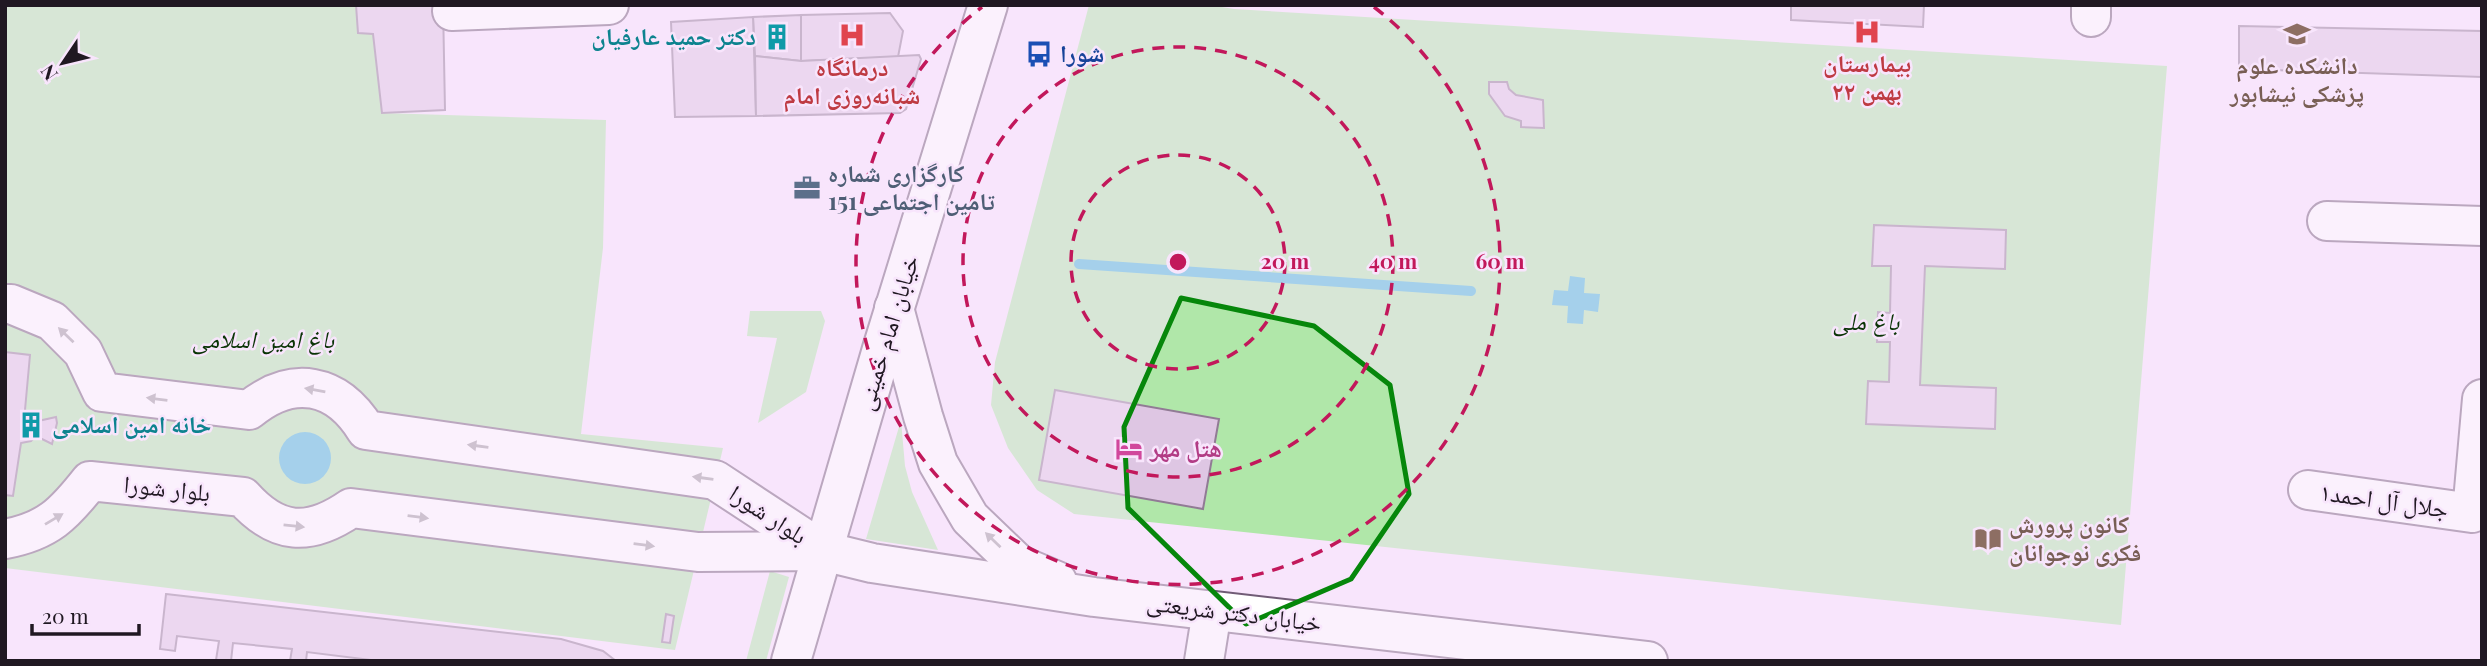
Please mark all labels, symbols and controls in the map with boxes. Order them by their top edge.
hospital icon: بیمارستان ۲۲ بهمن [1852,17,1882,47]
place label: دکتر حمید عارفیان [591,19,756,51]
school or university icon: دانشکده علوم پزشکی نیشابور [2282,19,2312,49]
hospital icon: درمانگاه شبانه‌روزی امام [837,20,867,50]
building icon: دکتر حمید عارفیان [762,22,792,52]
north arrow [28,28,98,98]
place label: شورا [1060,36,1104,68]
bus stop icon: شورا [1024,39,1054,69]
place label: بیمارستان ۲۲ بهمن [1823,46,1911,106]
place label: دانشکده علوم پزشکی نیشابور [2229,48,2364,108]
place label: درمانگاه شبانه‌روزی امام [784,50,920,113]
text: N [34,60,63,86]
place label: کارگزاری شماره 151 تامین اجتماعی [828,156,995,216]
office icon: کارگزاری شماره 151 تامین اجتماعی [792,173,822,203]
text: 20 m [1261,246,1309,274]
text: 40 m [1369,246,1417,274]
text: 60 m [1475,246,1525,274]
centre of rings [1166,250,1190,274]
street label: خیابان امام خمینی [847,251,927,414]
park label: باغ ملی [1833,304,1900,337]
park label: باغ امین اسلامی [192,322,335,355]
one-way arrow [58,328,75,344]
one-way arrow [304,384,326,395]
one-way arrow [146,393,168,404]
place label: خانه امین اسلامی [52,407,211,439]
building icon: خانه امین اسلامی [16,410,46,440]
place label: هتل مهر [1149,431,1222,463]
hotel icon: هتل مهر [1114,434,1144,464]
one-way arrow [467,440,489,451]
street label: بلوار شورا [122,467,212,507]
one-way arrow [692,473,714,484]
street label: جلال آل احمد۱ [2318,474,2450,524]
street label: بلوار شورا [724,476,814,550]
place label: کانون پرورش فکری نوجوانان [2009,507,2141,567]
one-way arrow [408,511,430,522]
one-way arrow [44,513,63,526]
one-way arrow [283,521,305,532]
library icon: کانون پرورش فکری نوجوانان [1973,524,2003,554]
one-way arrow [985,533,1002,549]
one-way arrow [633,539,655,550]
street label: خیابان دکتر شریعتی [1145,584,1323,638]
scale bar [32,592,138,636]
text: 20 m [42,601,89,629]

